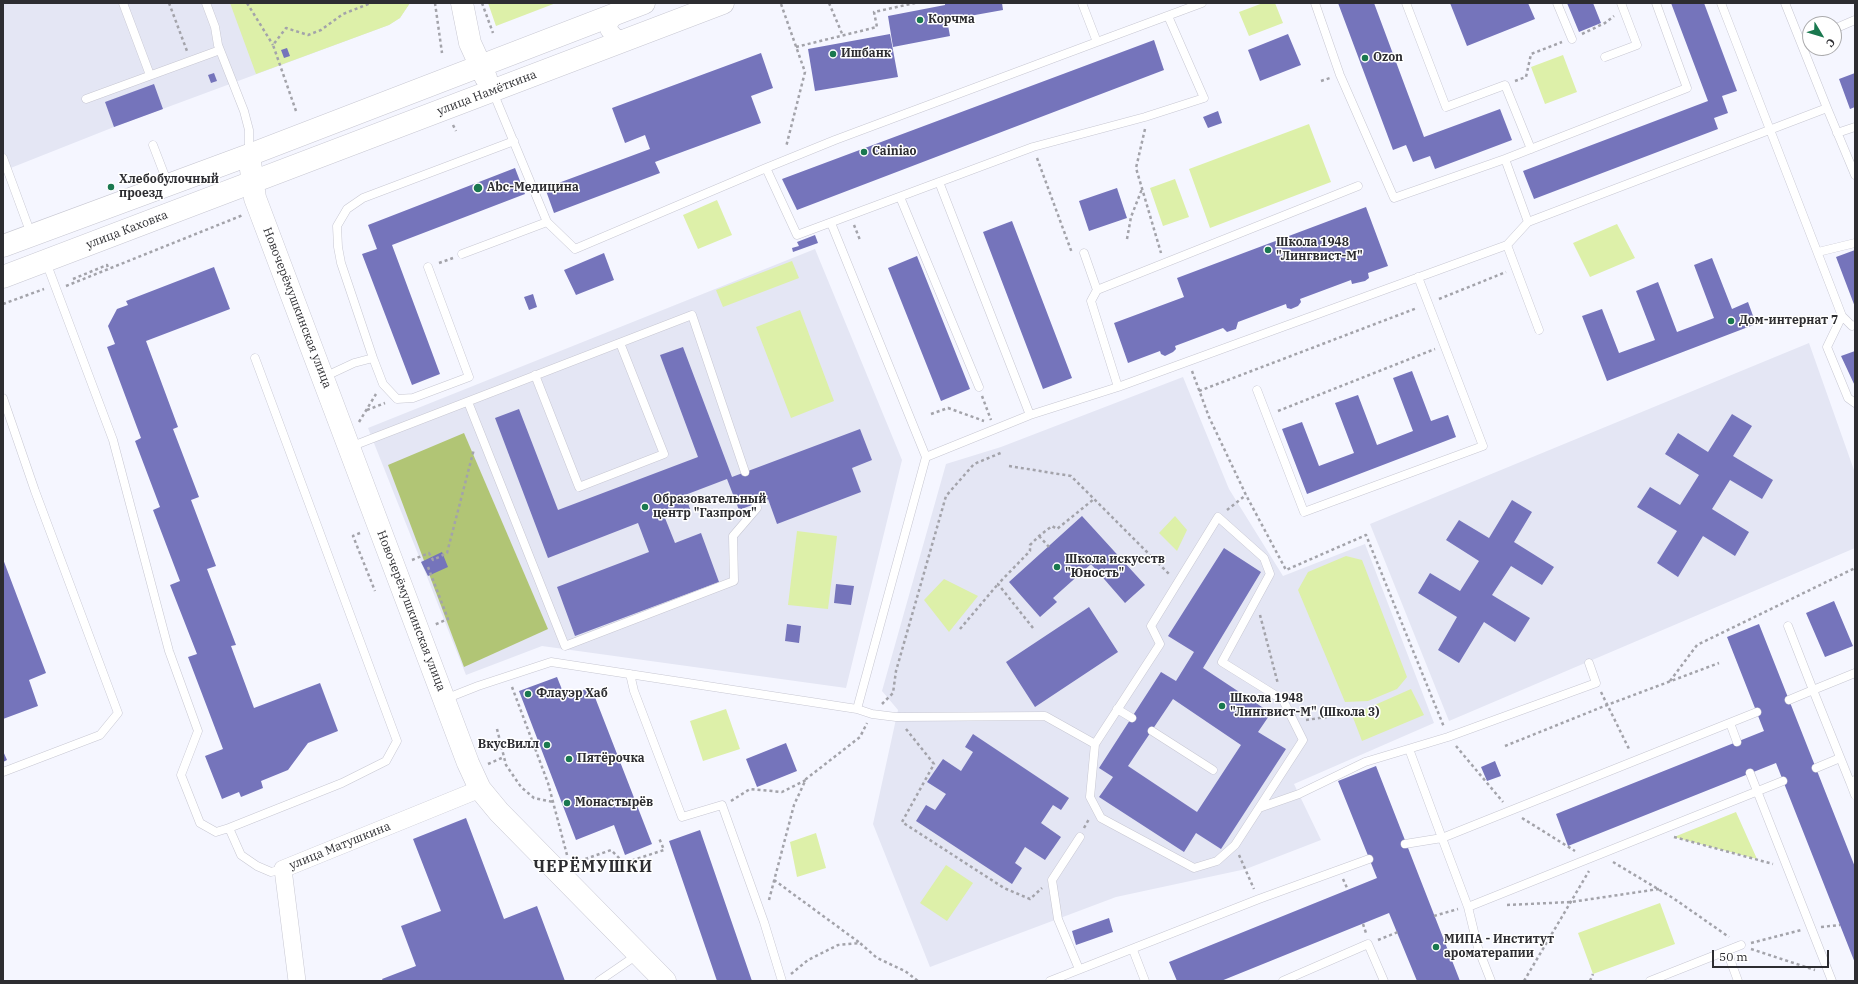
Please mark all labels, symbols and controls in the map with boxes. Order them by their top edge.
place label: Корчма [928,13,975,27]
marker: Корчма [915,15,925,25]
north arrow [1802,16,1842,56]
text: С [1823,36,1838,50]
place label: Ишбанк [841,47,891,61]
marker: Ишбанк [828,49,838,59]
place label: Ozon [1373,51,1403,65]
marker: Ozon [1360,53,1370,63]
street label: улица Намёткина [435,67,539,119]
place label: Cainiao [872,145,917,159]
marker: Cainiao [859,147,869,157]
place label: Хлебобулочный проезд [119,173,219,201]
place label: Abc-Медицина [487,181,579,195]
marker: Хлебобулочный проезд [106,182,116,192]
marker: Abc-Медицина [472,182,484,194]
street label: улица Каховка [84,208,170,252]
street label: Новочерёмушкинская улица [260,226,334,390]
place label: Школа 1948 "Лингвист-М" [1276,236,1363,264]
marker: Школа 1948 "Лингвист-М" [1263,245,1273,255]
place label: Дом-интернат 7 [1739,314,1838,328]
marker: Дом-интернат 7 [1726,316,1736,326]
place label: Образовательный центр "Газпром" [653,493,766,521]
marker: Образовательный центр "Газпром" [640,502,650,512]
street label: Новочерёмушкинская улица [374,529,448,693]
place label: Школа искусств "Юность" [1065,553,1165,581]
marker: Школа искусств "Юность" [1052,562,1062,572]
place label: Флауэр Хаб [536,687,608,701]
marker: Флауэр Хаб [523,689,533,699]
place label: Школа 1948 "Лингвист-М" (Школа 3) [1230,692,1379,720]
marker: Школа 1948 "Лингвист-М" (Школа 3) [1217,701,1227,711]
place label: ВкусВилл [478,738,539,752]
marker: ВкусВилл [542,740,552,750]
place label: Пятёрочка [577,752,645,766]
marker: Пятёрочка [564,754,574,764]
place label: Монастырёв [575,796,653,810]
marker: Монастырёв [562,798,572,808]
street label: улица Матушкина [287,819,393,873]
district label: ЧЕРЁМУШКИ [533,857,653,877]
place label: МИПА - Институт ароматерапии [1444,933,1554,961]
marker: МИПА - Институт ароматерапии [1431,942,1441,952]
scale bar [1714,942,1831,968]
text: 50 m [1719,949,1748,964]

